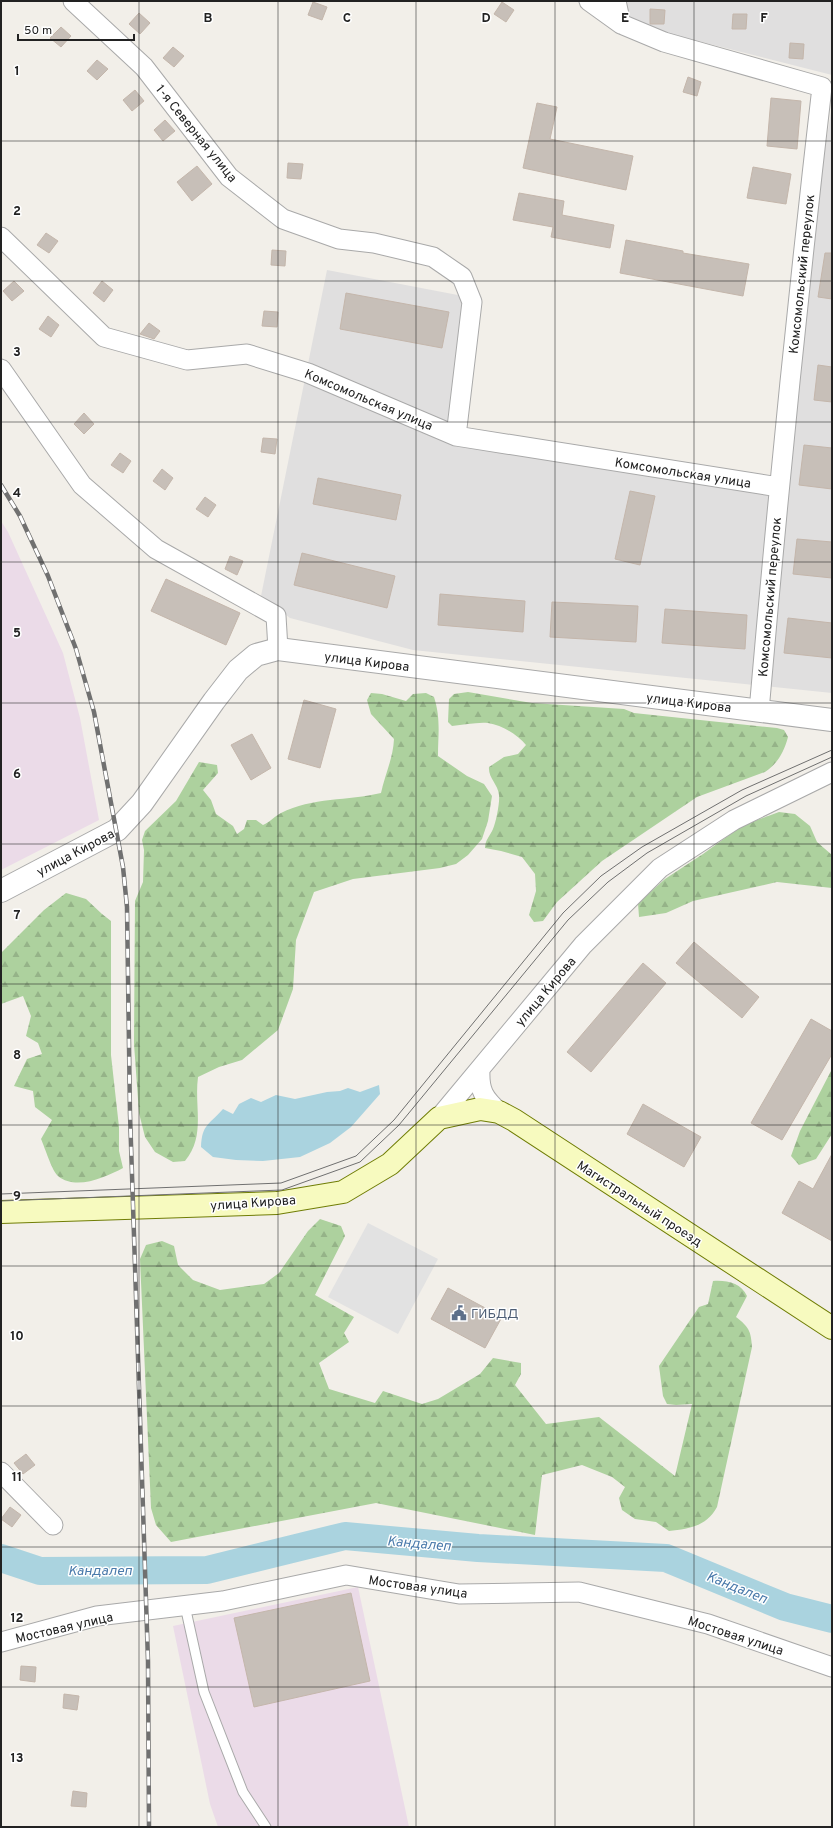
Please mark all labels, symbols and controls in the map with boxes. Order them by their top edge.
text: B [204,11,213,27]
text: C [343,11,351,27]
text: D [481,11,491,27]
text: E [621,11,629,27]
text: F [760,11,768,27]
scale bar [18,16,134,42]
text: 50 m [24,23,52,39]
text: 1 [14,64,20,80]
street label: 1-я Северная улица [151,82,240,186]
street label: Комсомольский переулок [787,194,819,355]
text: 2 [13,204,21,220]
text: 3 [13,345,21,361]
street label: Комсомольская улица [302,367,435,435]
street label: Комсомольская улица [613,455,752,493]
text: 4 [13,486,21,502]
street label: Комсомольский переулок [756,517,786,678]
text: 5 [13,626,21,642]
street label: улица Кирова [323,650,410,676]
street label: улица Кирова [645,691,732,717]
text: 6 [13,767,21,783]
street label: улица Кирова [34,827,118,881]
text: 7 [14,908,21,924]
street label: улица Кирова [513,954,580,1030]
text: 8 [13,1048,21,1064]
street label: Магистральный проезд [573,1158,705,1251]
text: 9 [13,1189,21,1205]
street label: улица Кирова [210,1193,296,1215]
public building icon: ГИБДД [450,1304,468,1322]
place label: ГИБДД [471,1307,519,1323]
text: 10 [10,1329,24,1345]
text: 11 [12,1470,22,1486]
water label: Кандалеп [386,1533,453,1556]
water label: Кандалеп [68,1563,133,1580]
water label: Кандалеп [704,1569,770,1609]
street label: Мостовая улица [367,1573,468,1603]
street label: Мостовая улица [14,1610,115,1648]
text: 12 [10,1611,24,1627]
street label: Мостовая улица [685,1614,785,1660]
text: 13 [11,1751,24,1767]

